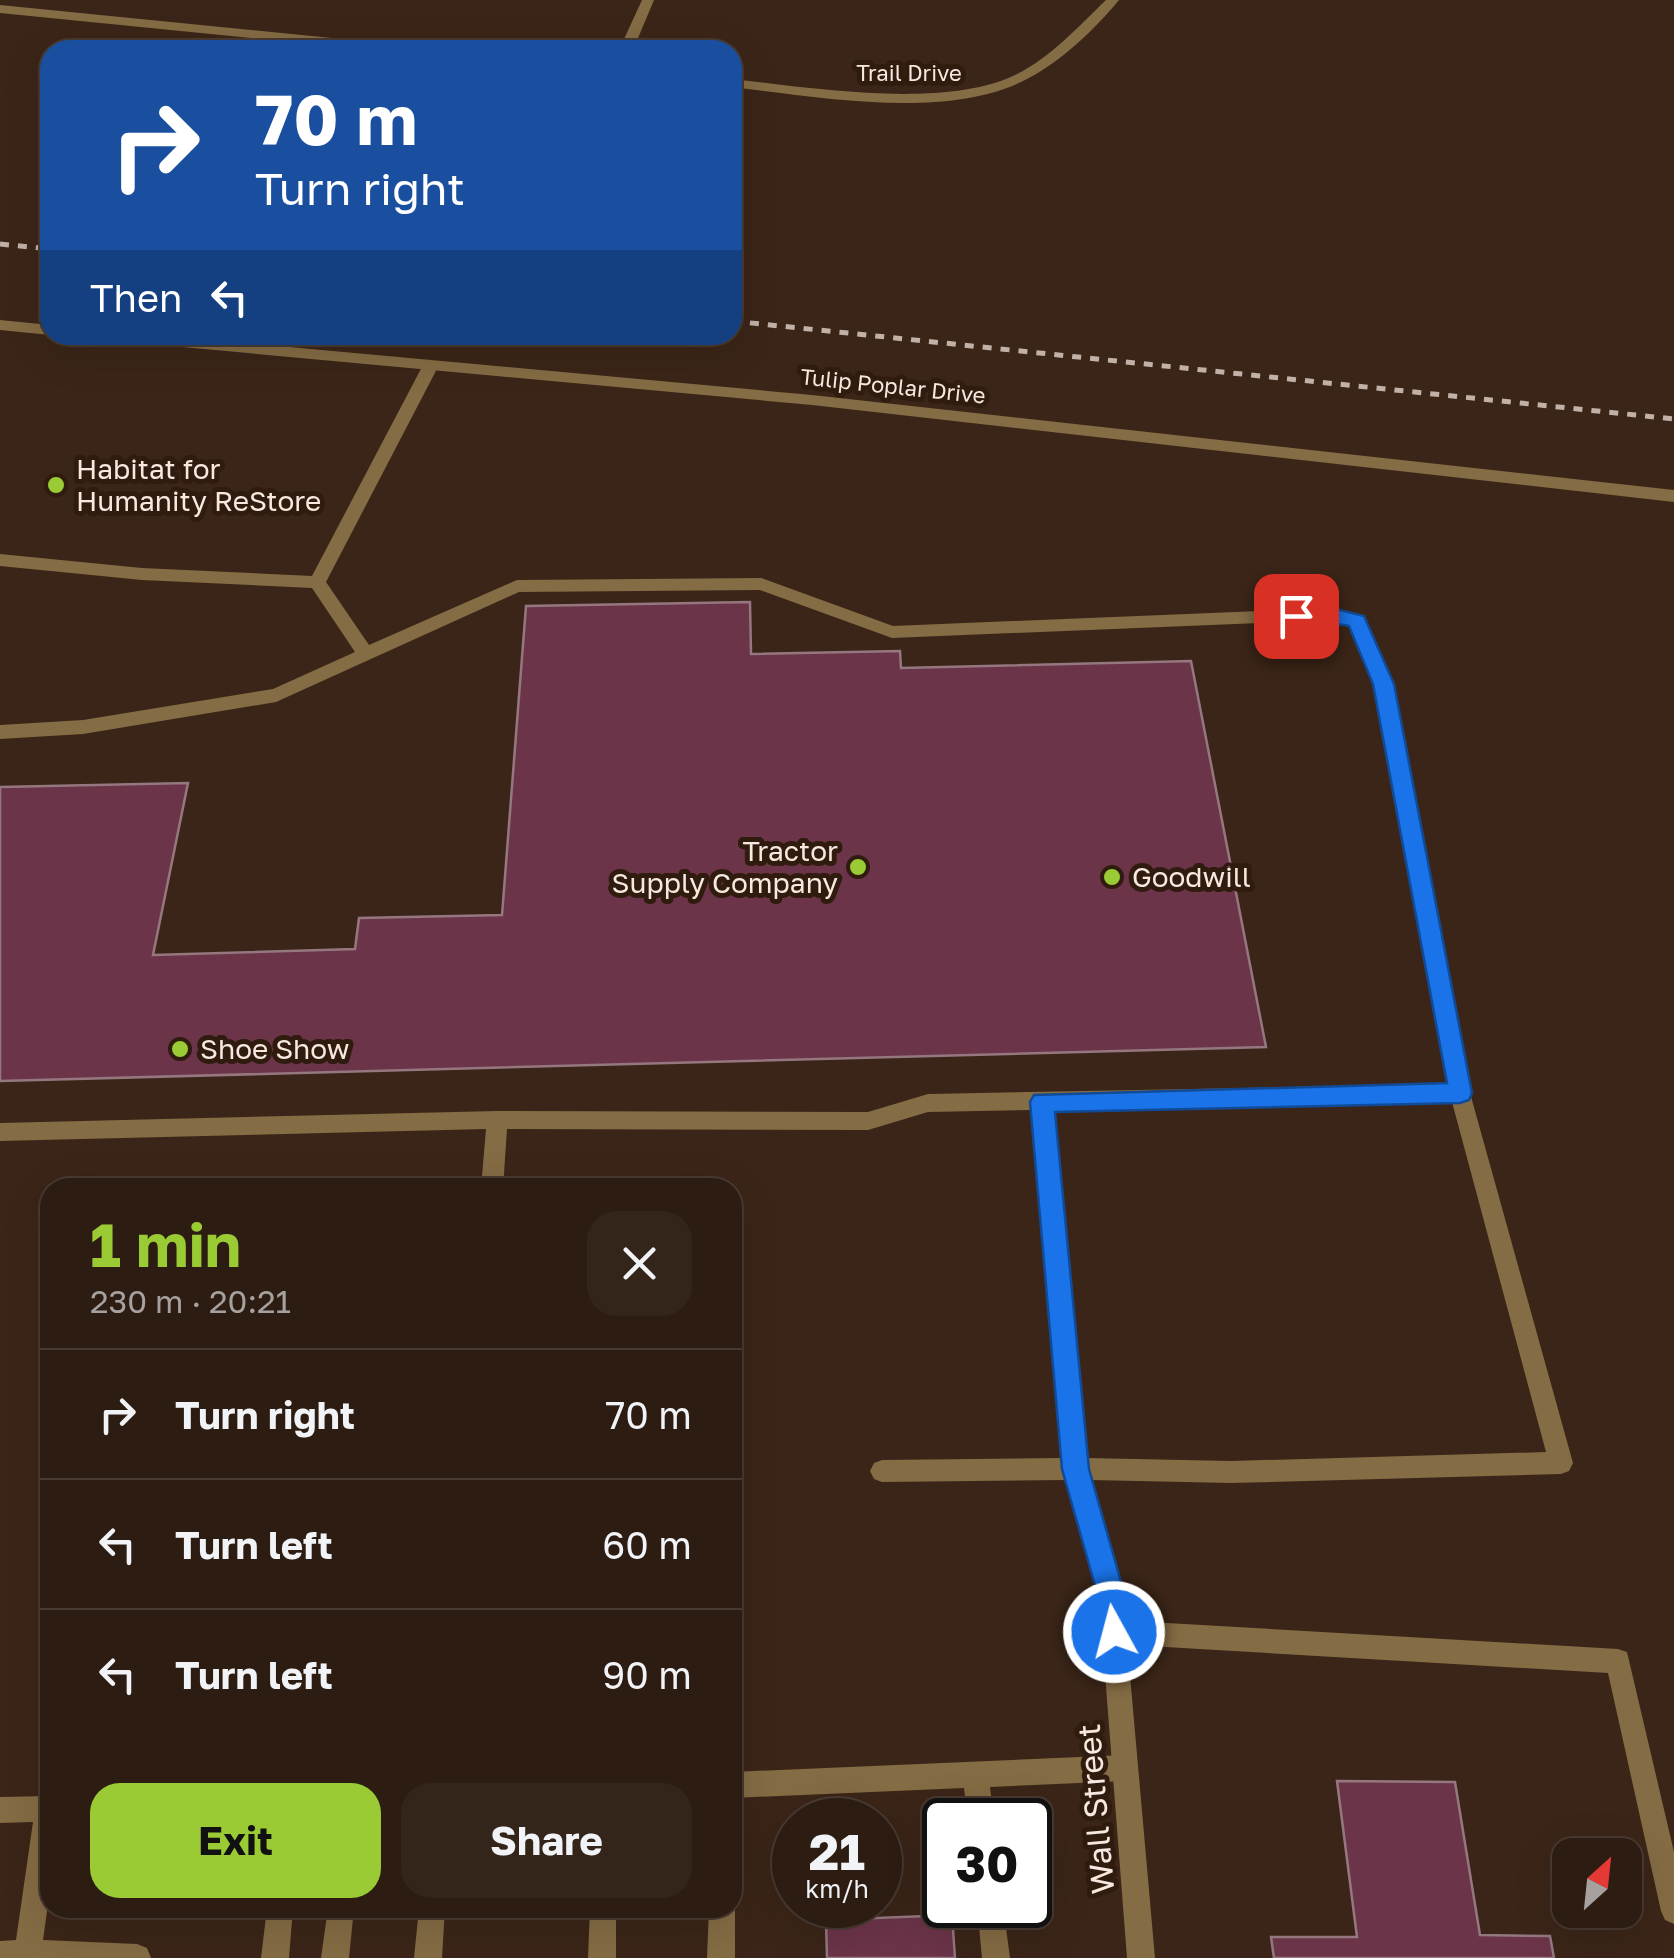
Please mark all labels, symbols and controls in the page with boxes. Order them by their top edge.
street label: Trail Drive [856,59,962,86]
text: 70 m [255,76,417,160]
icon: right [90,80,220,210]
text: Turn right [255,161,465,215]
icon: left [202,270,257,325]
text: Then [90,275,182,320]
street label: Tulip Poplar Drive [799,362,987,409]
place label: Habitat for Humanity ReStore [76,452,321,517]
marker: Habitat for Humanity ReStore [45,474,67,496]
pin [1254,574,1339,659]
icon: arrive [1269,589,1324,644]
place label: Tractor Supply Company [612,834,838,899]
marker: Tractor Supply Company [847,856,869,878]
place label: Goodwill [1132,860,1251,893]
marker: Goodwill [1101,866,1123,888]
place label: Shoe Show [200,1032,350,1065]
marker: Shoe Show [169,1038,191,1060]
text: 1 min [90,1208,241,1280]
button: close [587,1211,692,1316]
text: 230 m · 20:21 [90,1282,291,1320]
icon: right [90,1387,145,1442]
text: Turn right [175,1392,355,1437]
text: 70 m [605,1392,692,1437]
icon: left [90,1517,145,1572]
text: Turn left [175,1522,333,1567]
text: 60 m [602,1522,692,1567]
position arrow [1062,1580,1166,1684]
icon: left [90,1647,145,1702]
text: Turn left [175,1652,333,1697]
text: 90 m [602,1652,692,1697]
street label: Wall Street [1069,1722,1121,1896]
button: Exit [90,1783,381,1898]
button: Share [401,1783,692,1898]
speed limit sign: 30 [922,1798,1052,1928]
text: 21 [809,1821,865,1881]
north arrow [1552,1838,1642,1928]
map controls [1552,1838,1642,1928]
text: km/h [805,1873,869,1904]

